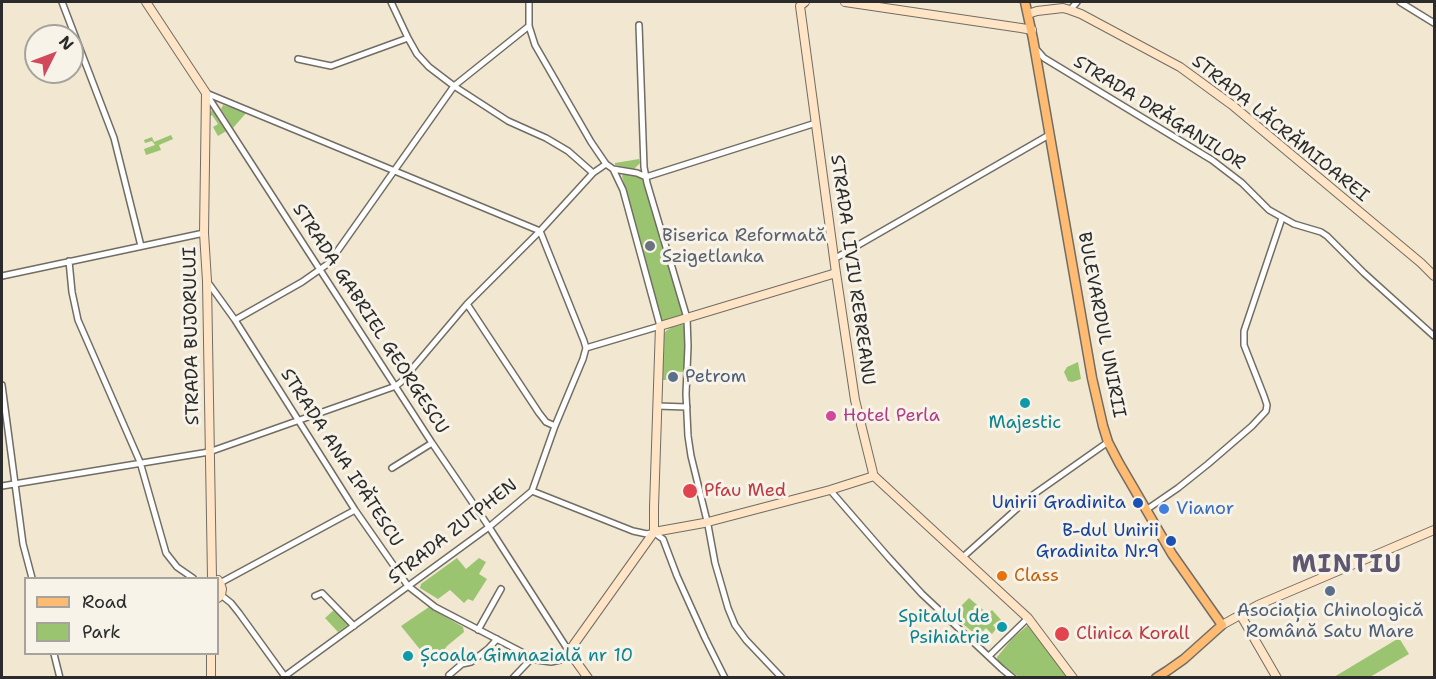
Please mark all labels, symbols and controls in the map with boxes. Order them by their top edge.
north arrow [24,24,84,84]
text: N [54,31,78,55]
street label: STRADA DRĂGANILOR [1069,51,1249,175]
street label: STRADA LĂCRĂMIOAREI [1187,51,1373,207]
street label: STRADA LIVIU REBREANU [825,153,879,387]
street label: STRADA GABRIEL GEORGESCU [287,200,453,438]
place label: Biserica Reformată Szigetlanka [662,225,826,268]
street label: BULEVARDUL UNIRII [1072,230,1130,420]
marker: Biserica Reformată Szigetlanka [643,239,657,253]
street label: STRADA BUJORULUI [180,246,204,426]
street label: STRADA ANA IPĂTESCU [275,365,407,551]
place label: Petrom [685,366,746,388]
marker: Petrom [666,370,680,384]
marker: Majestic [1018,396,1032,410]
place label: Hotel Perla [843,405,940,427]
marker: Hotel Perla [824,409,838,423]
place label: Majestic [989,412,1061,434]
street label: STRADA ZUTPHEN [384,475,522,589]
place label: Pfau Med [704,480,786,502]
marker: Pfau Med [681,482,699,500]
place label: Unirii Gradinita [992,492,1126,514]
marker: Unirii Gradinita [1131,496,1145,510]
place label: Vianor [1176,498,1234,520]
marker: Vianor [1157,502,1171,516]
place label: B-dul Unirii Gradinita Nr.9 [1036,520,1159,562]
marker: B-dul Unirii Gradinita Nr.9 [1164,534,1178,548]
district label: MINTIU [1292,552,1402,580]
place label: Class [1014,565,1059,587]
marker: Class [995,569,1009,583]
legend [24,577,219,655]
marker: Asociația Chinologică Română Satu Mare [1323,584,1337,598]
text: Road [82,590,127,614]
place label: Asociația Chinologică Română Satu Mare [1237,600,1423,642]
place label: Spitalul de Psihiatrie [898,606,990,648]
text: Park [82,620,121,644]
marker: Spitalul de Psihiatrie [995,620,1009,634]
place label: Clinica Korall [1076,623,1190,645]
marker: Clinica Korall [1053,625,1071,643]
place label: Școala Gimnazială nr 10 [420,645,633,667]
marker: Școala Gimnazială nr 10 [401,649,415,663]

